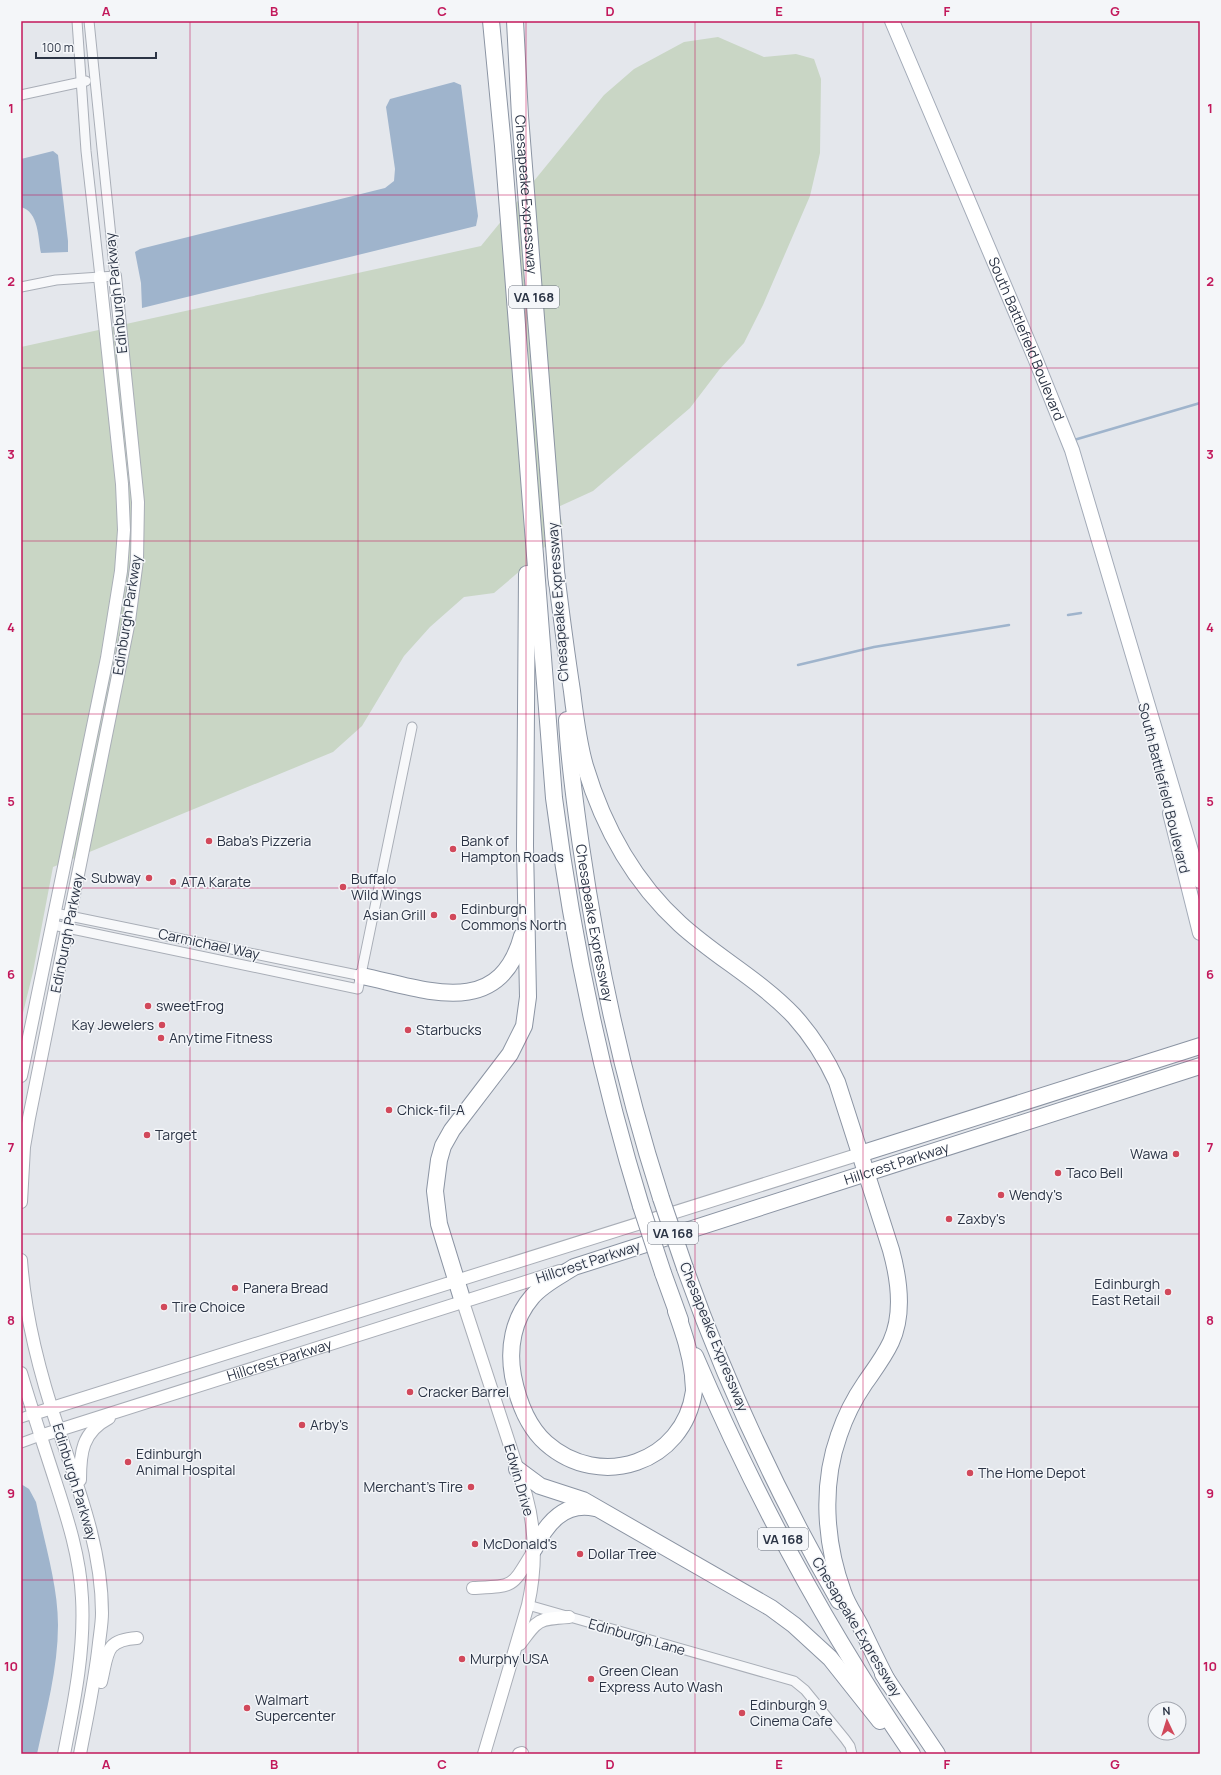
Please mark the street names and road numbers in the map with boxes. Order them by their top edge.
street label: Chesapeake Expressway [511,114,543,276]
street label: Edinburgh Parkway [100,231,131,355]
street label: South Battlefield Boulevard [984,254,1069,423]
road number: VA 168 [509,286,559,308]
street label: Chesapeake Expressway [542,521,573,682]
street label: Edinburgh Parkway [108,553,145,676]
street label: South Battlefield Boulevard [1134,701,1195,875]
street label: Chesapeake Expressway [572,843,619,1004]
street label: Edinburgh Parkway [46,871,88,994]
street label: Carmichael Way [157,923,262,964]
street label: Hillcrest Parkway [841,1137,952,1189]
road number: VA 168 [648,1222,698,1244]
street label: Hillcrest Parkway [533,1235,643,1287]
street label: Chesapeake Expressway [676,1259,753,1415]
street label: Hillcrest Parkway [224,1334,335,1385]
street label: Edinburgh Parkway [49,1421,103,1543]
street label: Edwin Drive [500,1442,539,1518]
road number: VA 168 [758,1528,808,1550]
street label: Chesapeake Expressway [808,1553,907,1701]
street label: Edinburgh Lane [586,1614,688,1659]

